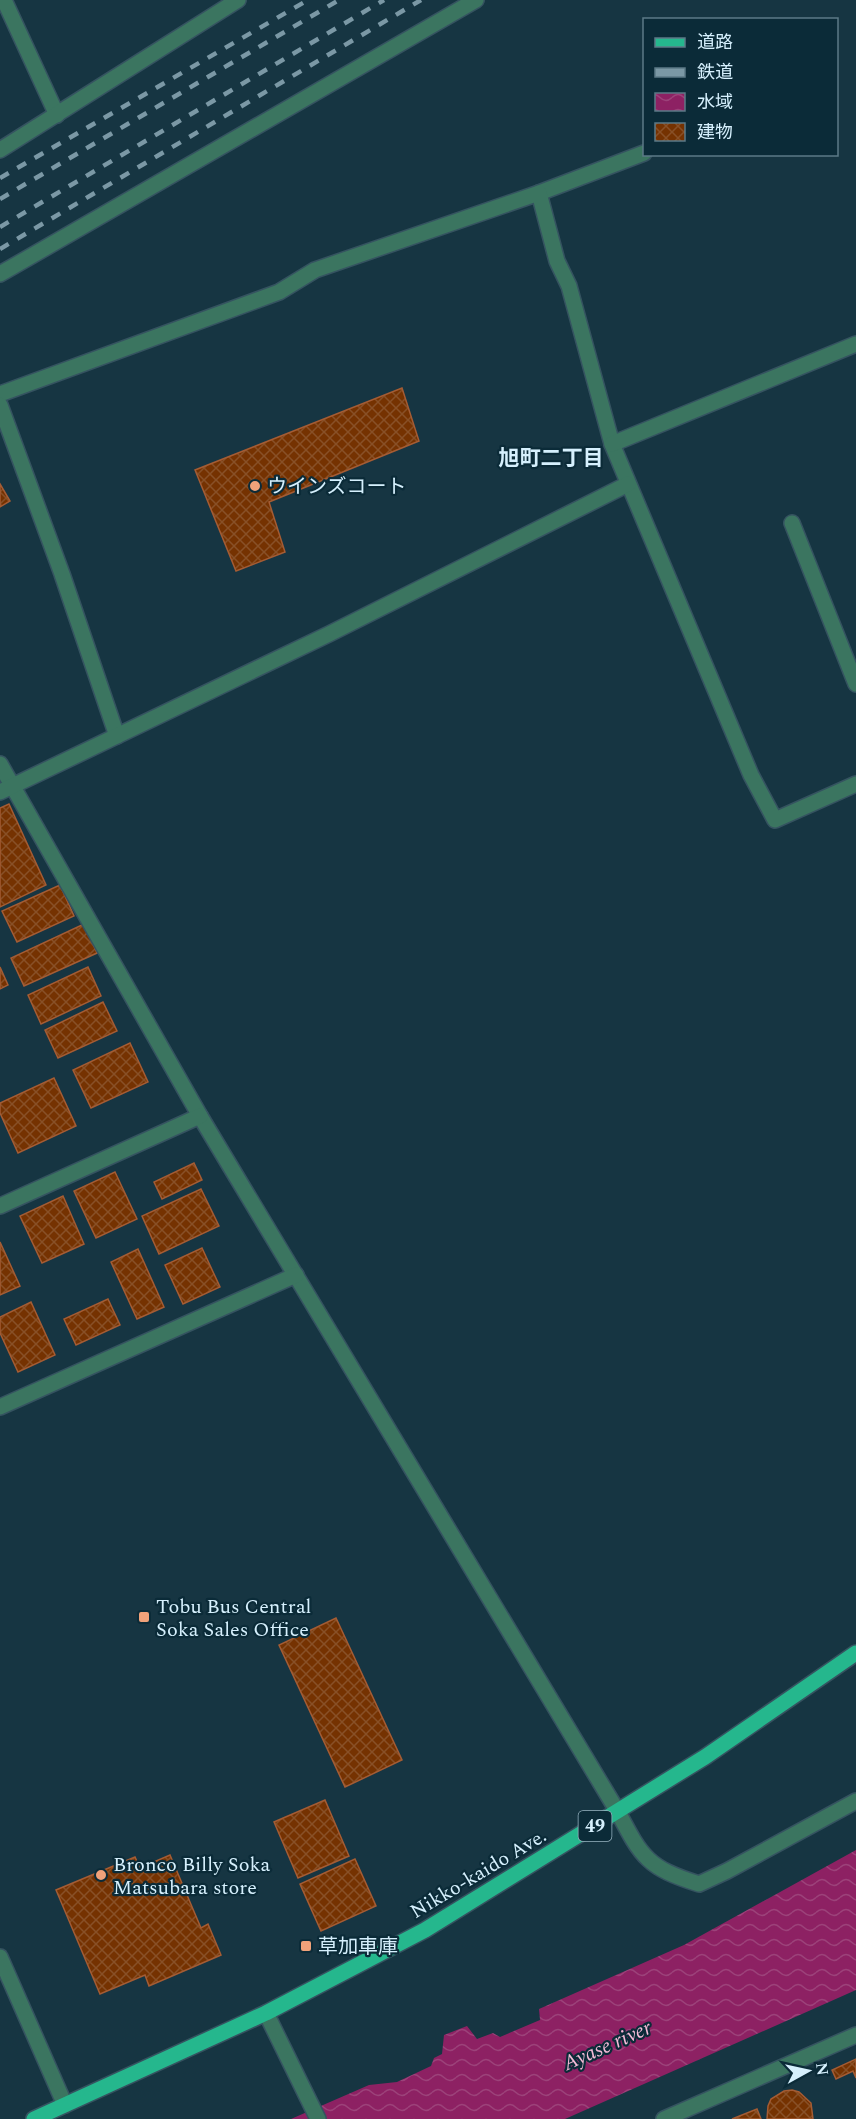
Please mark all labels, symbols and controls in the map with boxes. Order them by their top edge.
legend [643,18,838,156]
text: 道路 [697,29,733,56]
text: 鉄道 [697,59,733,86]
text: 水域 [697,89,733,116]
text: 建物 [697,119,733,146]
district label: 旭町二丁目 [499,443,604,475]
place label: ウインズコート [267,472,407,502]
marker: ウインズコート [248,479,262,493]
place label: Tobu Bus Central Soka Sales Office [156,1592,311,1645]
marker: Tobu Bus Central Soka Sales Office [137,1610,151,1624]
road number: 49 [578,1811,612,1841]
street label: Nikko-kaido Ave. [405,1821,553,1927]
place label: Bronco Billy Soka Matsubara store [113,1850,270,1903]
marker: Bronco Billy Soka Matsubara store [94,1868,108,1882]
place label: 草加車庫 [318,1932,398,1962]
marker: 草加車庫 [299,1939,313,1953]
water label: Ayase river [557,2012,658,2080]
north arrow [778,2041,838,2101]
text: N [809,2061,835,2077]

